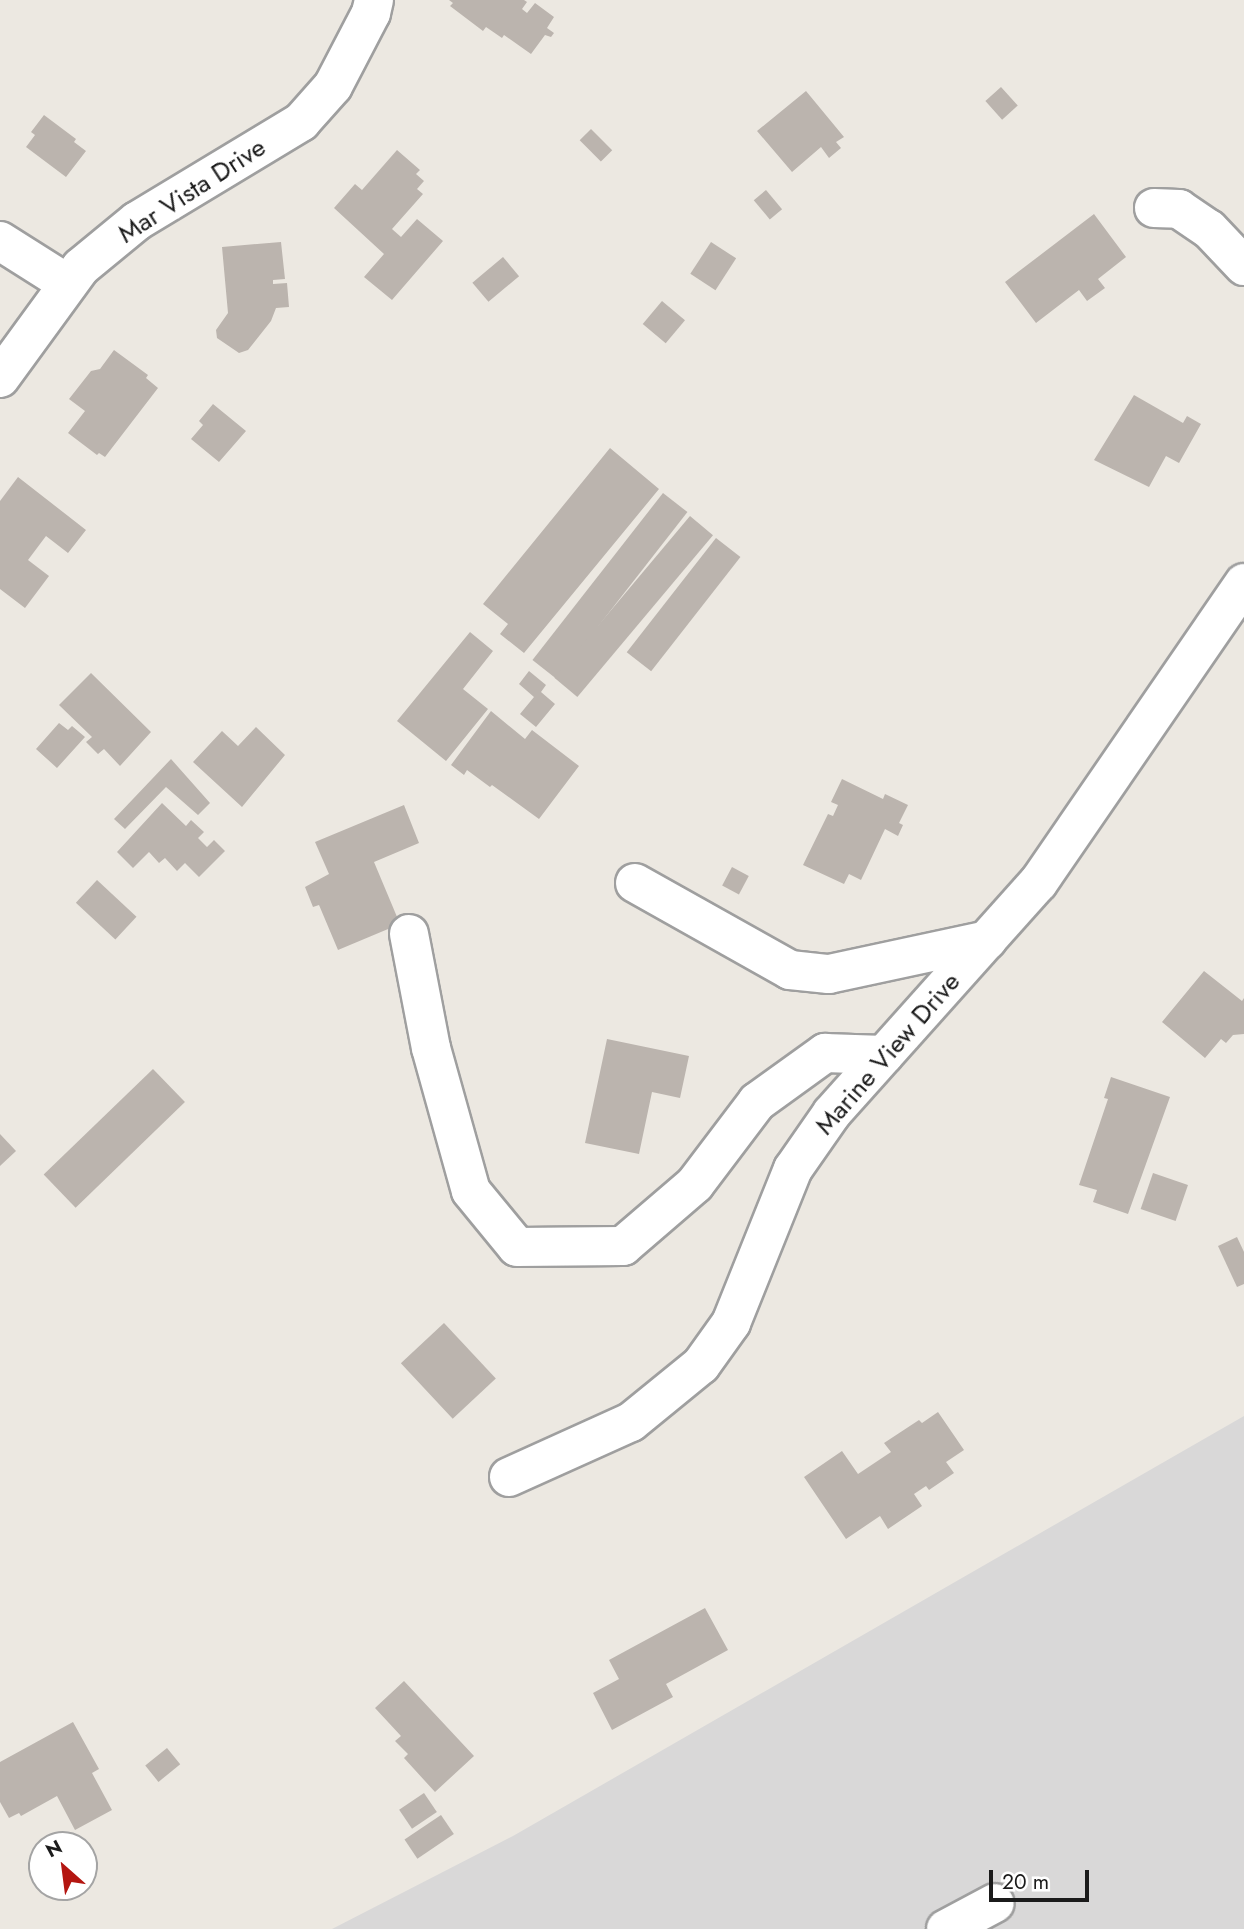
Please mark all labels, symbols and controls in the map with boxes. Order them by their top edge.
street label: Mar Vista Drive [113,132,271,250]
street label: Marine View Drive [809,967,967,1141]
north arrow [28,1831,98,1901]
text: N [41,1833,67,1864]
scale bar [992,1856,1092,1900]
text: 20 m [1002,1867,1049,1897]

